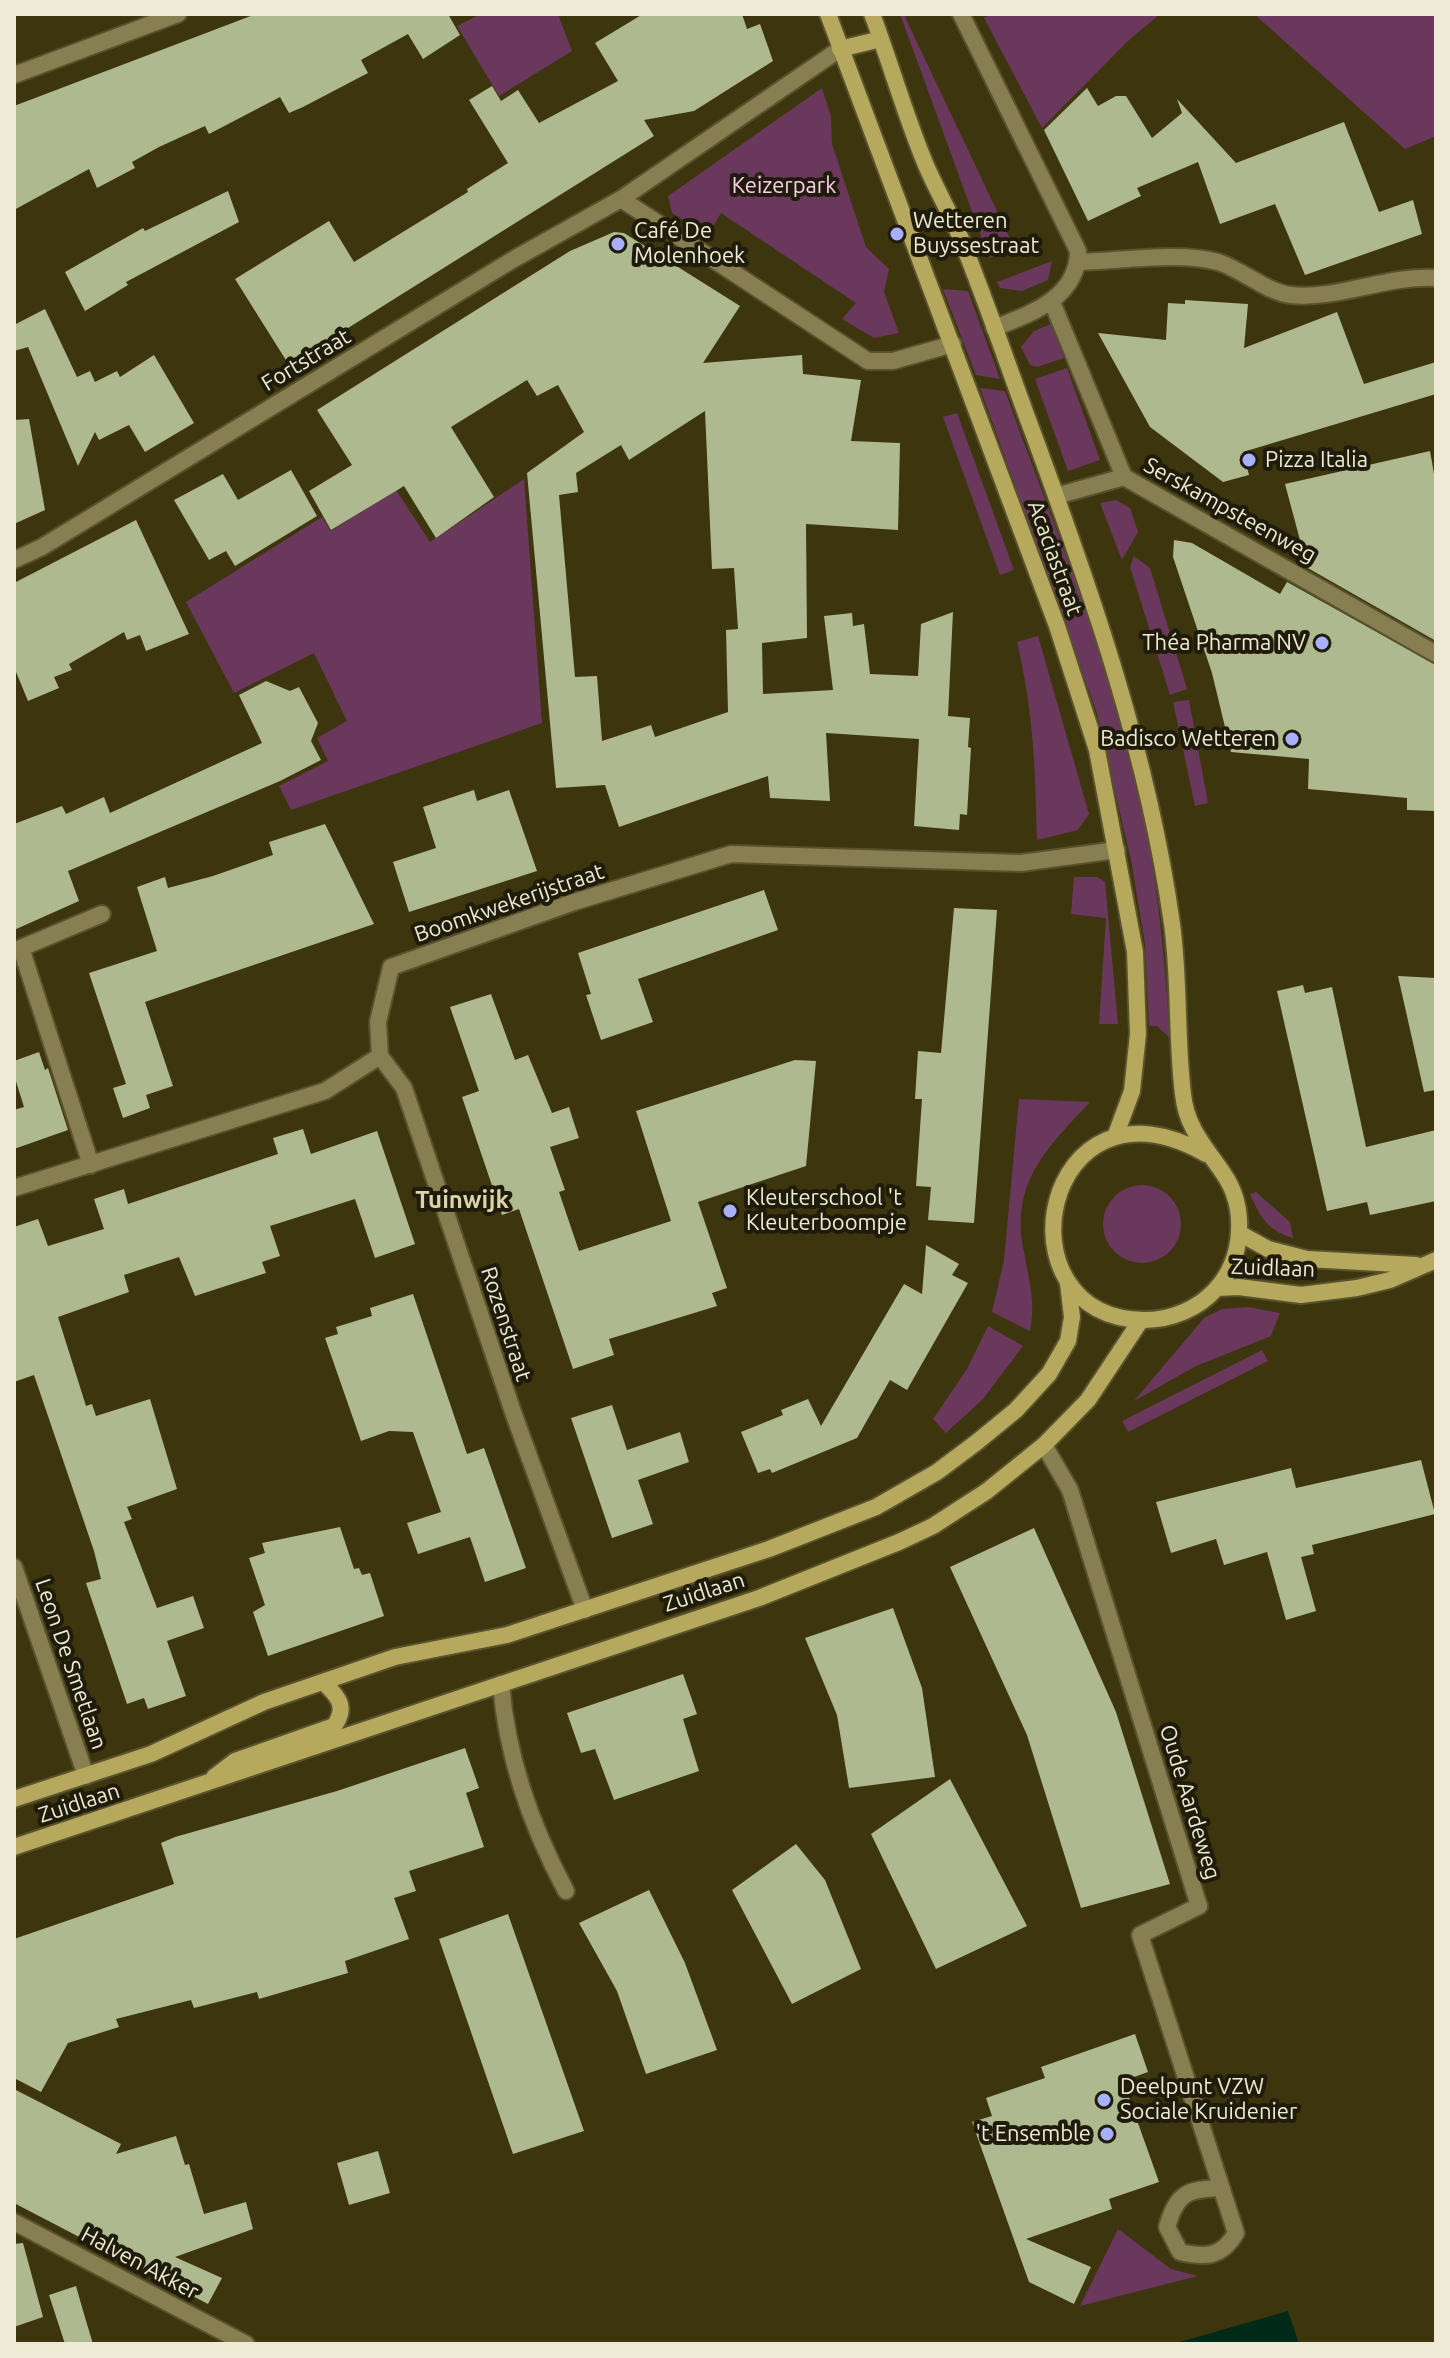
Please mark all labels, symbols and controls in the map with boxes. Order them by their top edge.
park label: Keizerpark [732,173,836,199]
place label: Wetteren Buyssestraat [913,208,1039,260]
place label: Café De Molenhoek [634,218,745,270]
marker: Wetteren Buyssestraat [888,225,906,243]
marker: Café De Molenhoek [609,235,627,253]
street label: Fortstraat [257,323,355,397]
place label: Pizza Italia [1265,447,1368,473]
marker: Pizza Italia [1240,451,1258,469]
street label: Serskampsteenweg [1139,452,1321,568]
street label: Acaciastraat [1022,497,1088,619]
place label: Théa Pharma NV [1142,630,1306,656]
marker: Théa Pharma NV [1313,634,1331,652]
place label: Badisco Wetteren [1100,726,1276,752]
marker: Badisco Wetteren [1283,730,1301,748]
street label: Boomkwekerijstraat [411,858,607,948]
place label: Kleuterschool 't Kleuterboompje [746,1185,907,1236]
district label: Tuinwijk [415,1186,509,1214]
marker: Kleuterschool 't Kleuterboompje [721,1202,739,1220]
street label: Zuidlaan [1231,1253,1315,1283]
street label: Rozenstraat [475,1263,537,1385]
street label: Zuidlaan [660,1566,748,1618]
street label: Leon De Smetlaan [29,1575,113,1753]
street label: Oude Aardeweg [1154,1721,1226,1883]
street label: Zuidlaan [35,1777,123,1829]
place label: Deelpunt VZW Sociale Kruidenier [1120,2074,1297,2126]
marker: Deelpunt VZW Sociale Kruidenier [1095,2091,1113,2109]
place label: 't Ensemble [976,2121,1091,2147]
marker: 't Ensemble [1098,2125,1116,2143]
street label: Halven Akker [77,2221,203,2305]

